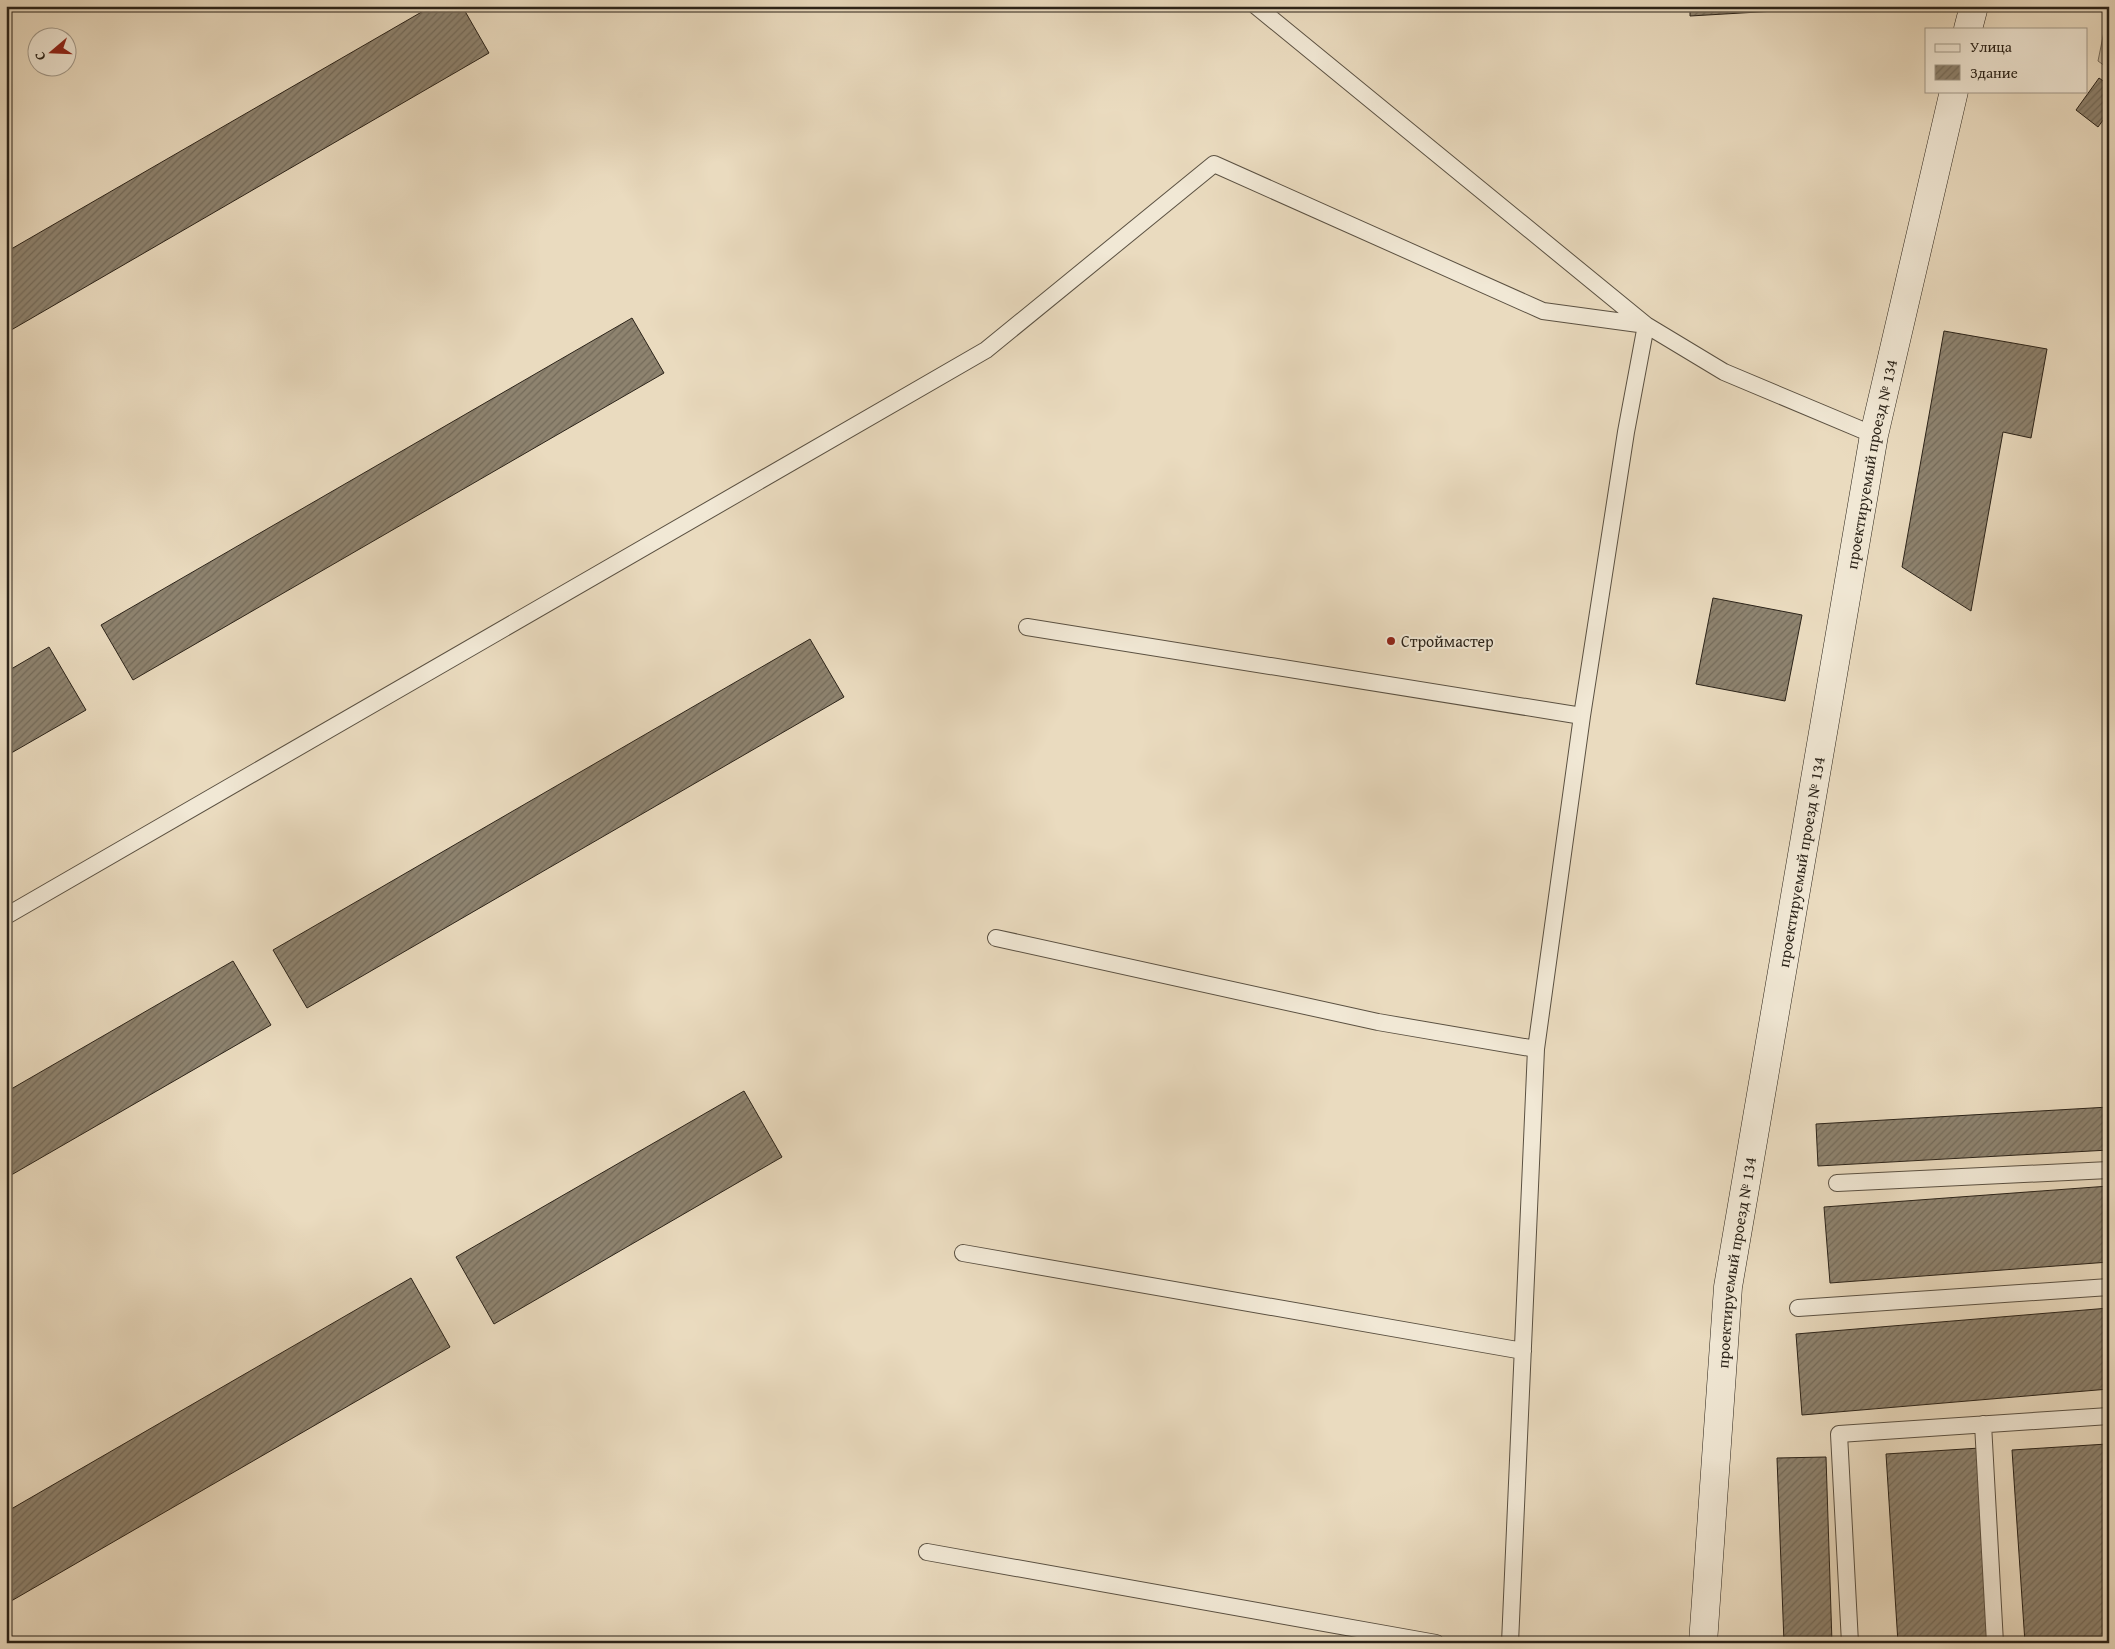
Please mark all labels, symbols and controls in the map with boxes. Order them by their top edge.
north arrow [28,28,78,78]
legend [1925,28,2088,92]
text: Улица [1970,36,2013,57]
text: С [29,49,50,63]
text: Здание [1970,62,2018,83]
street label: проектируемый проезд № 134 [1839,357,1903,571]
place label: Строймастер [1401,629,1494,653]
marker: Строймастер [1385,635,1397,647]
street label: проектируемый проезд № 134 [1771,755,1831,969]
street label: проектируемый проезд № 134 [1710,1155,1762,1369]

